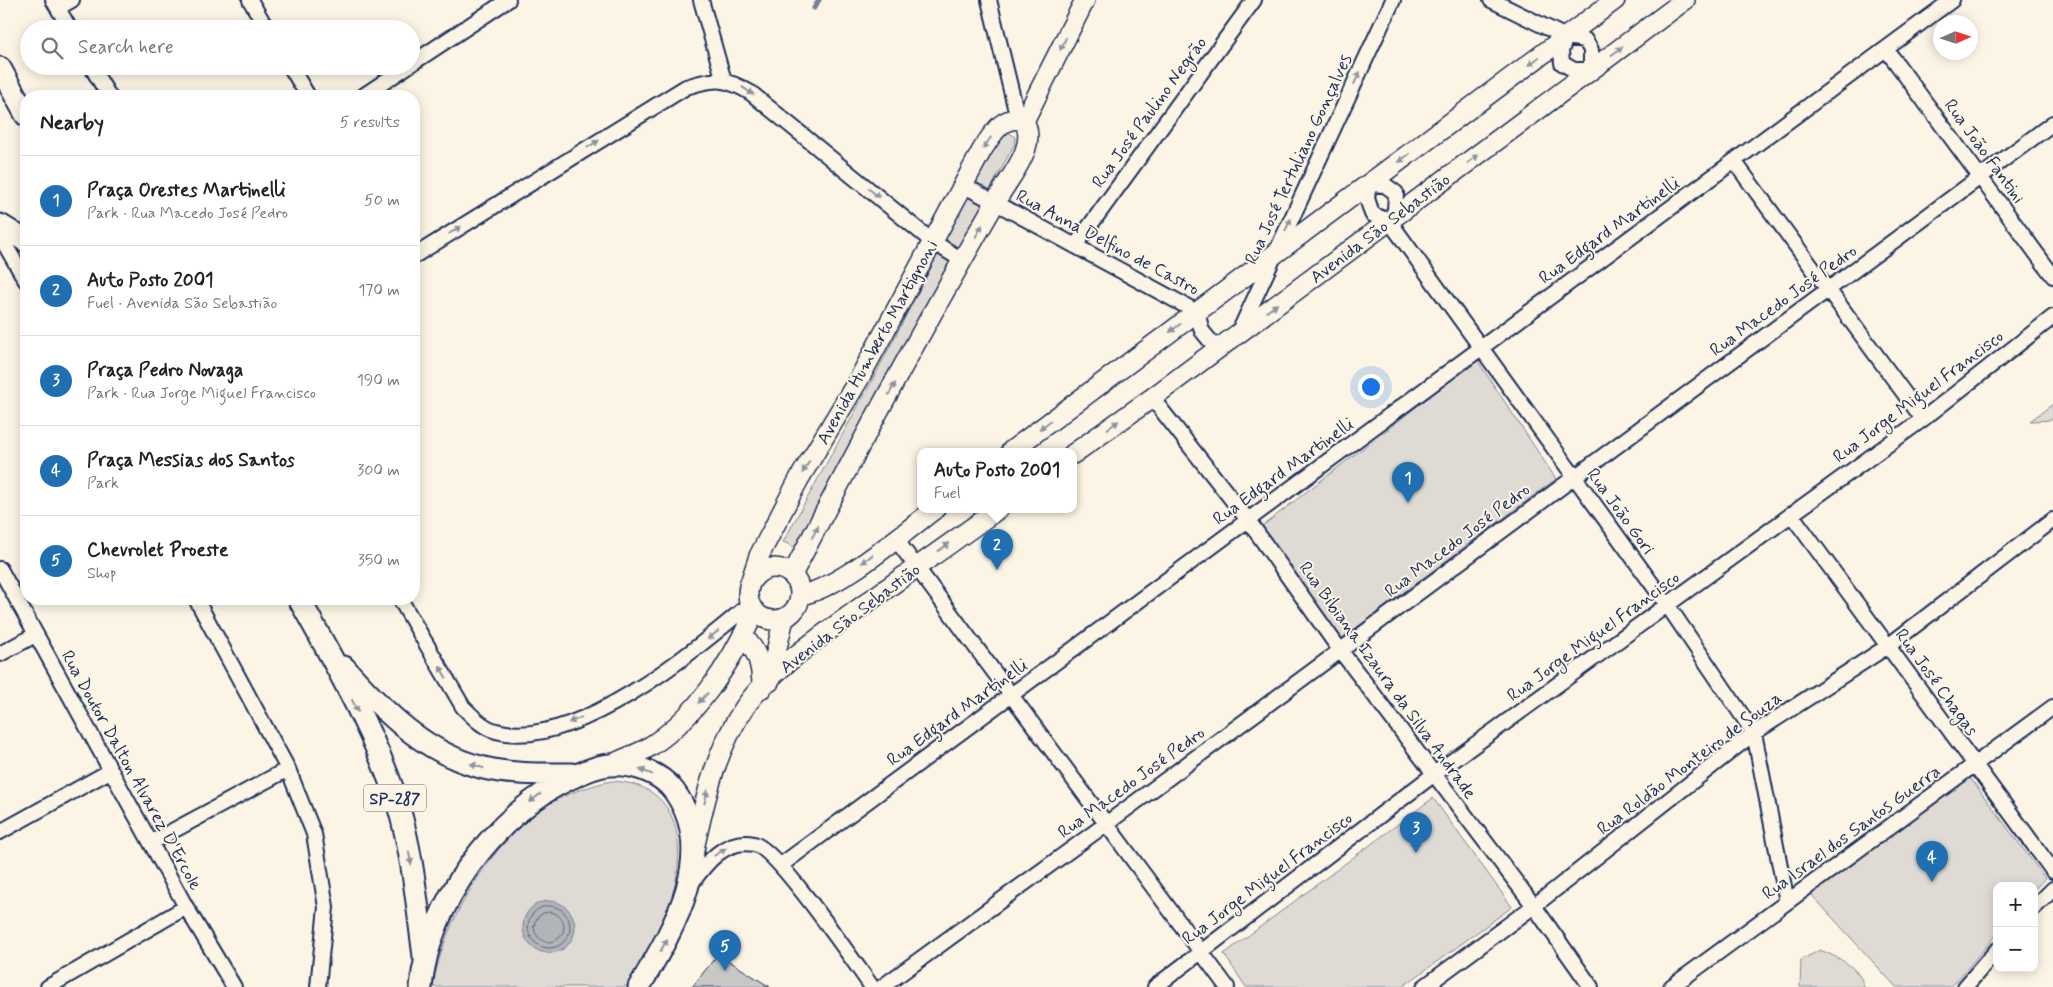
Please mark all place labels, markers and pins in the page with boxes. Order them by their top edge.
pin: 1 [1392,462,1424,503]
pin: 2 [981,529,1013,570]
pin: 3 [1400,812,1432,853]
pin: 4 [1916,841,1948,882]
pin: 5 [709,930,741,971]

